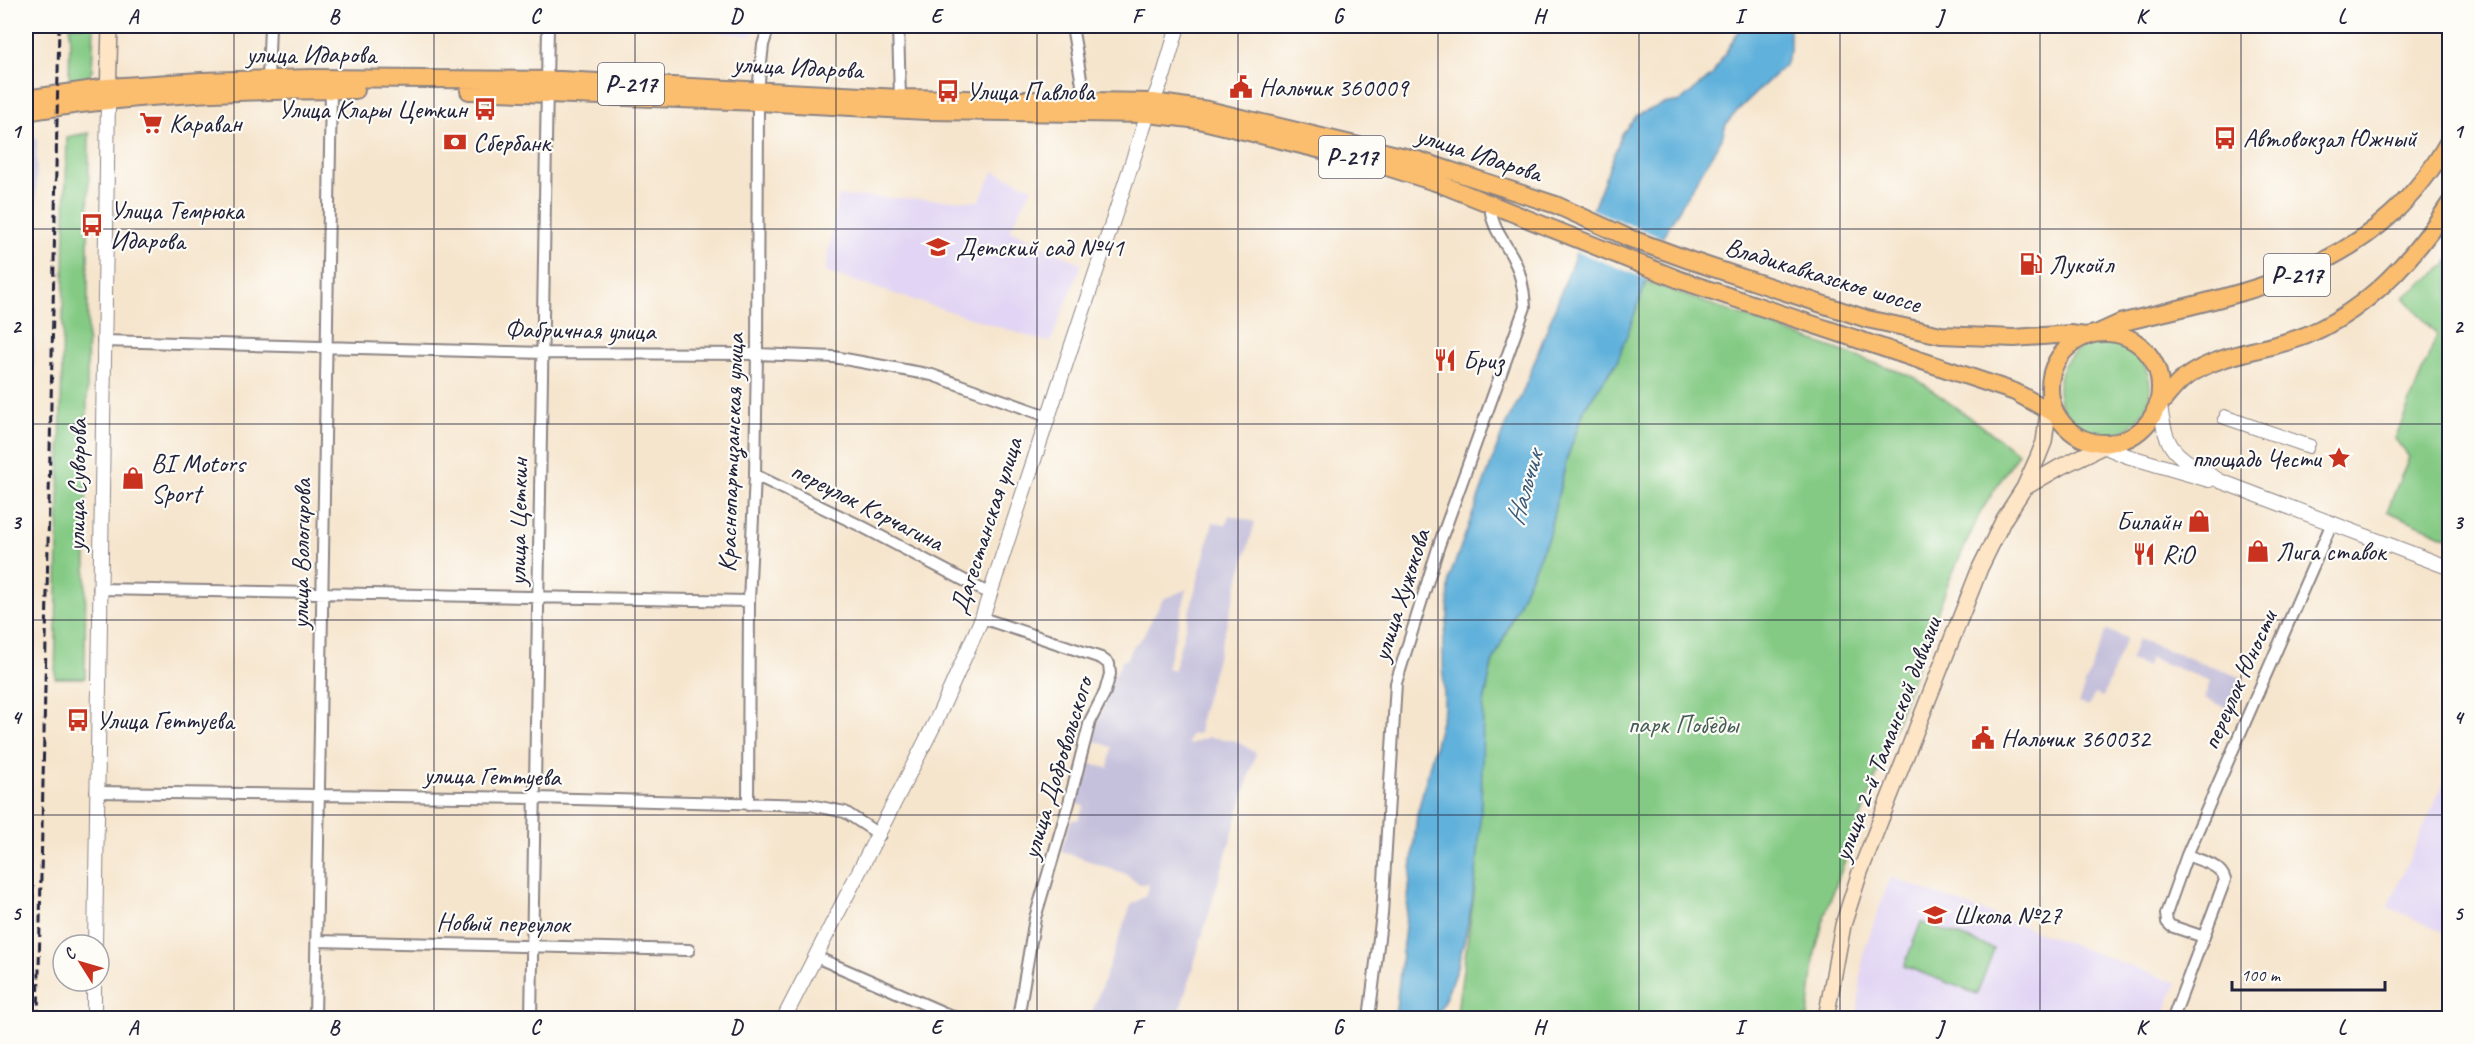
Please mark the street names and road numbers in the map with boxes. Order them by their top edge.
street label: улица Идарова [244,38,378,71]
street label: улица Идарова [730,47,866,87]
road number: Р-217 [598,63,664,105]
street label: улица Идарова [1410,118,1548,190]
road number: Р-217 [1319,136,1385,178]
street label: Владикавказское шоссе [1721,230,1926,321]
road number: Р-217 [2264,254,2330,296]
street label: Фабричная улица [504,312,657,348]
street label: Краснопартизанская улица [710,331,753,573]
street label: улица Суворова [59,417,95,554]
street label: Дагестанская улица [942,432,1031,618]
street label: переулок Корчагина [785,453,950,559]
street label: улица Цеткин [500,456,536,588]
street label: улица Вологирова [283,477,319,631]
street label: улица Хужокова [1364,523,1438,667]
street label: переулок Юности [2194,603,2285,755]
street label: улица 2-й Таманской дивизии [1825,611,1949,867]
street label: улица Добровольского [1013,671,1101,865]
street label: улица Геттуева [421,758,562,794]
street label: Новый переулок [436,905,572,941]

